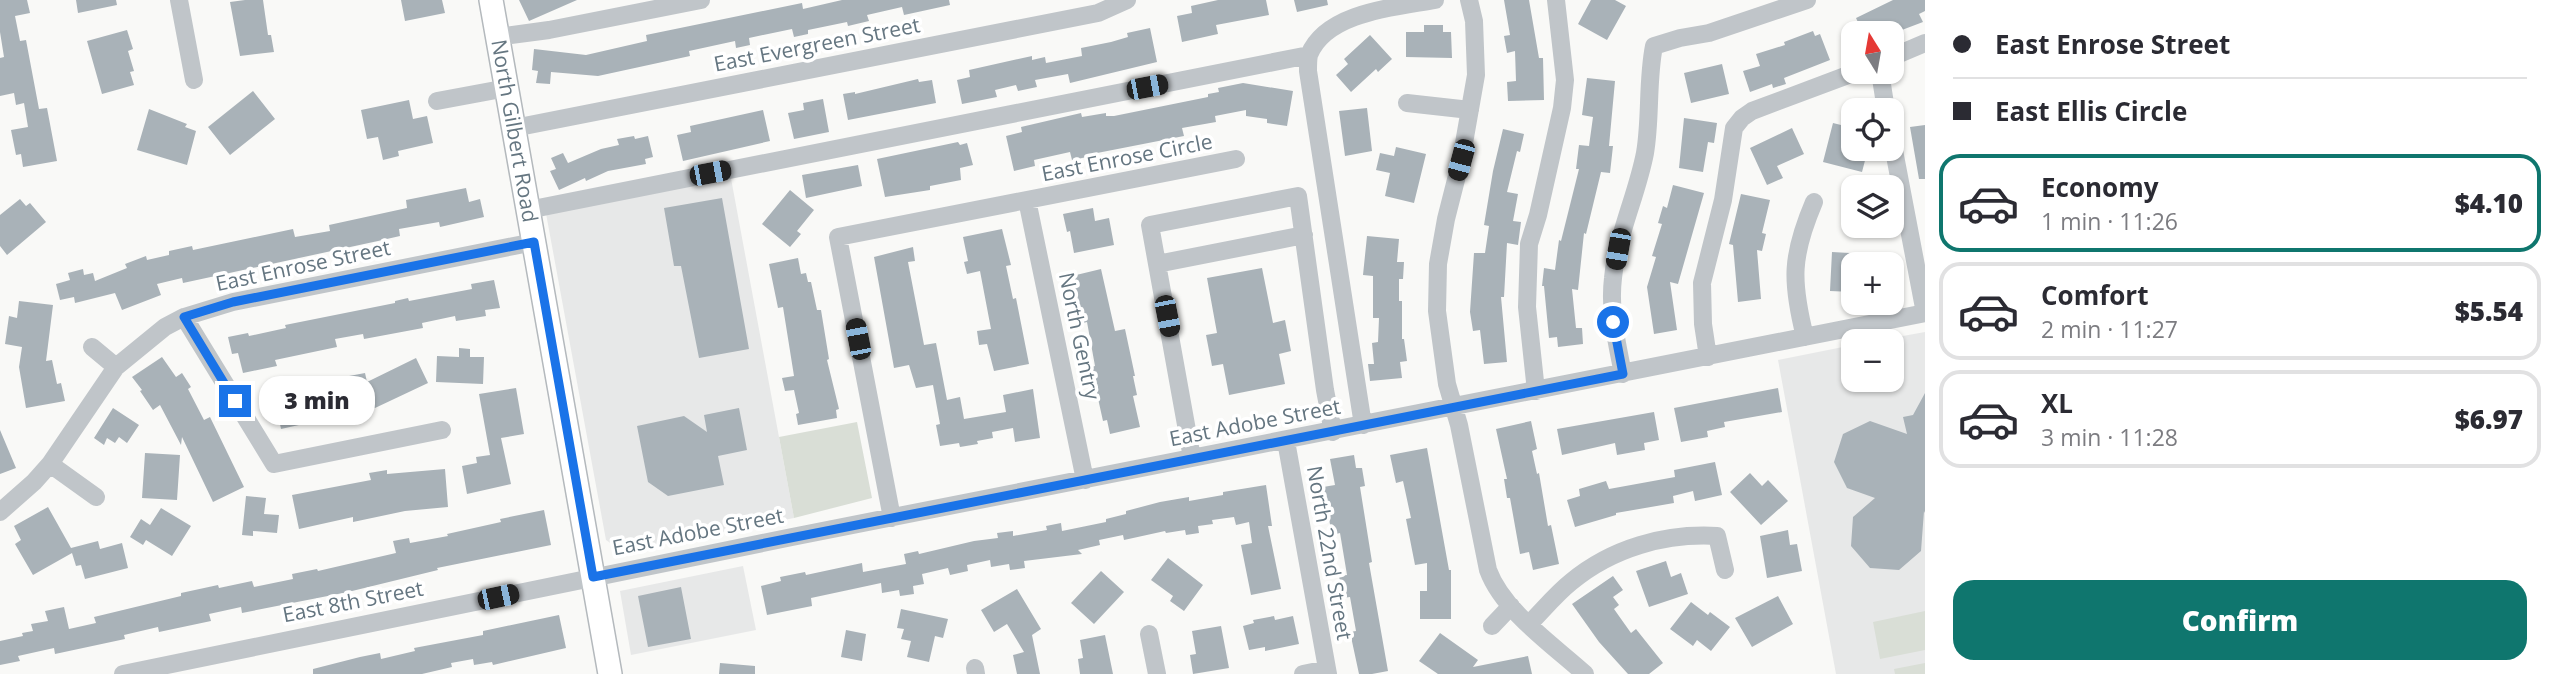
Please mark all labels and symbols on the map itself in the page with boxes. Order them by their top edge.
street label: East Evergreen Street [711,10,922,78]
north arrow [1841,21,1904,84]
street label: North Gilbert Road [485,37,545,224]
car [1125,73,1170,101]
street label: East Enrose Circle [1039,127,1215,187]
car [1446,137,1477,183]
car [688,159,733,187]
car [1605,226,1632,272]
street label: East Enrose Street [213,233,393,297]
street label: North Gentry [1053,270,1107,402]
car [1153,293,1182,339]
route start [1597,306,1629,338]
car [844,316,873,362]
callout: 3 min [260,376,375,426]
route end [219,385,251,417]
street label: East Adobe Street [1167,392,1343,452]
street label: North 22nd Street [1301,463,1359,642]
street label: East Adobe Street [610,501,786,561]
street label: East 8th Street [280,574,426,628]
car [476,582,521,612]

